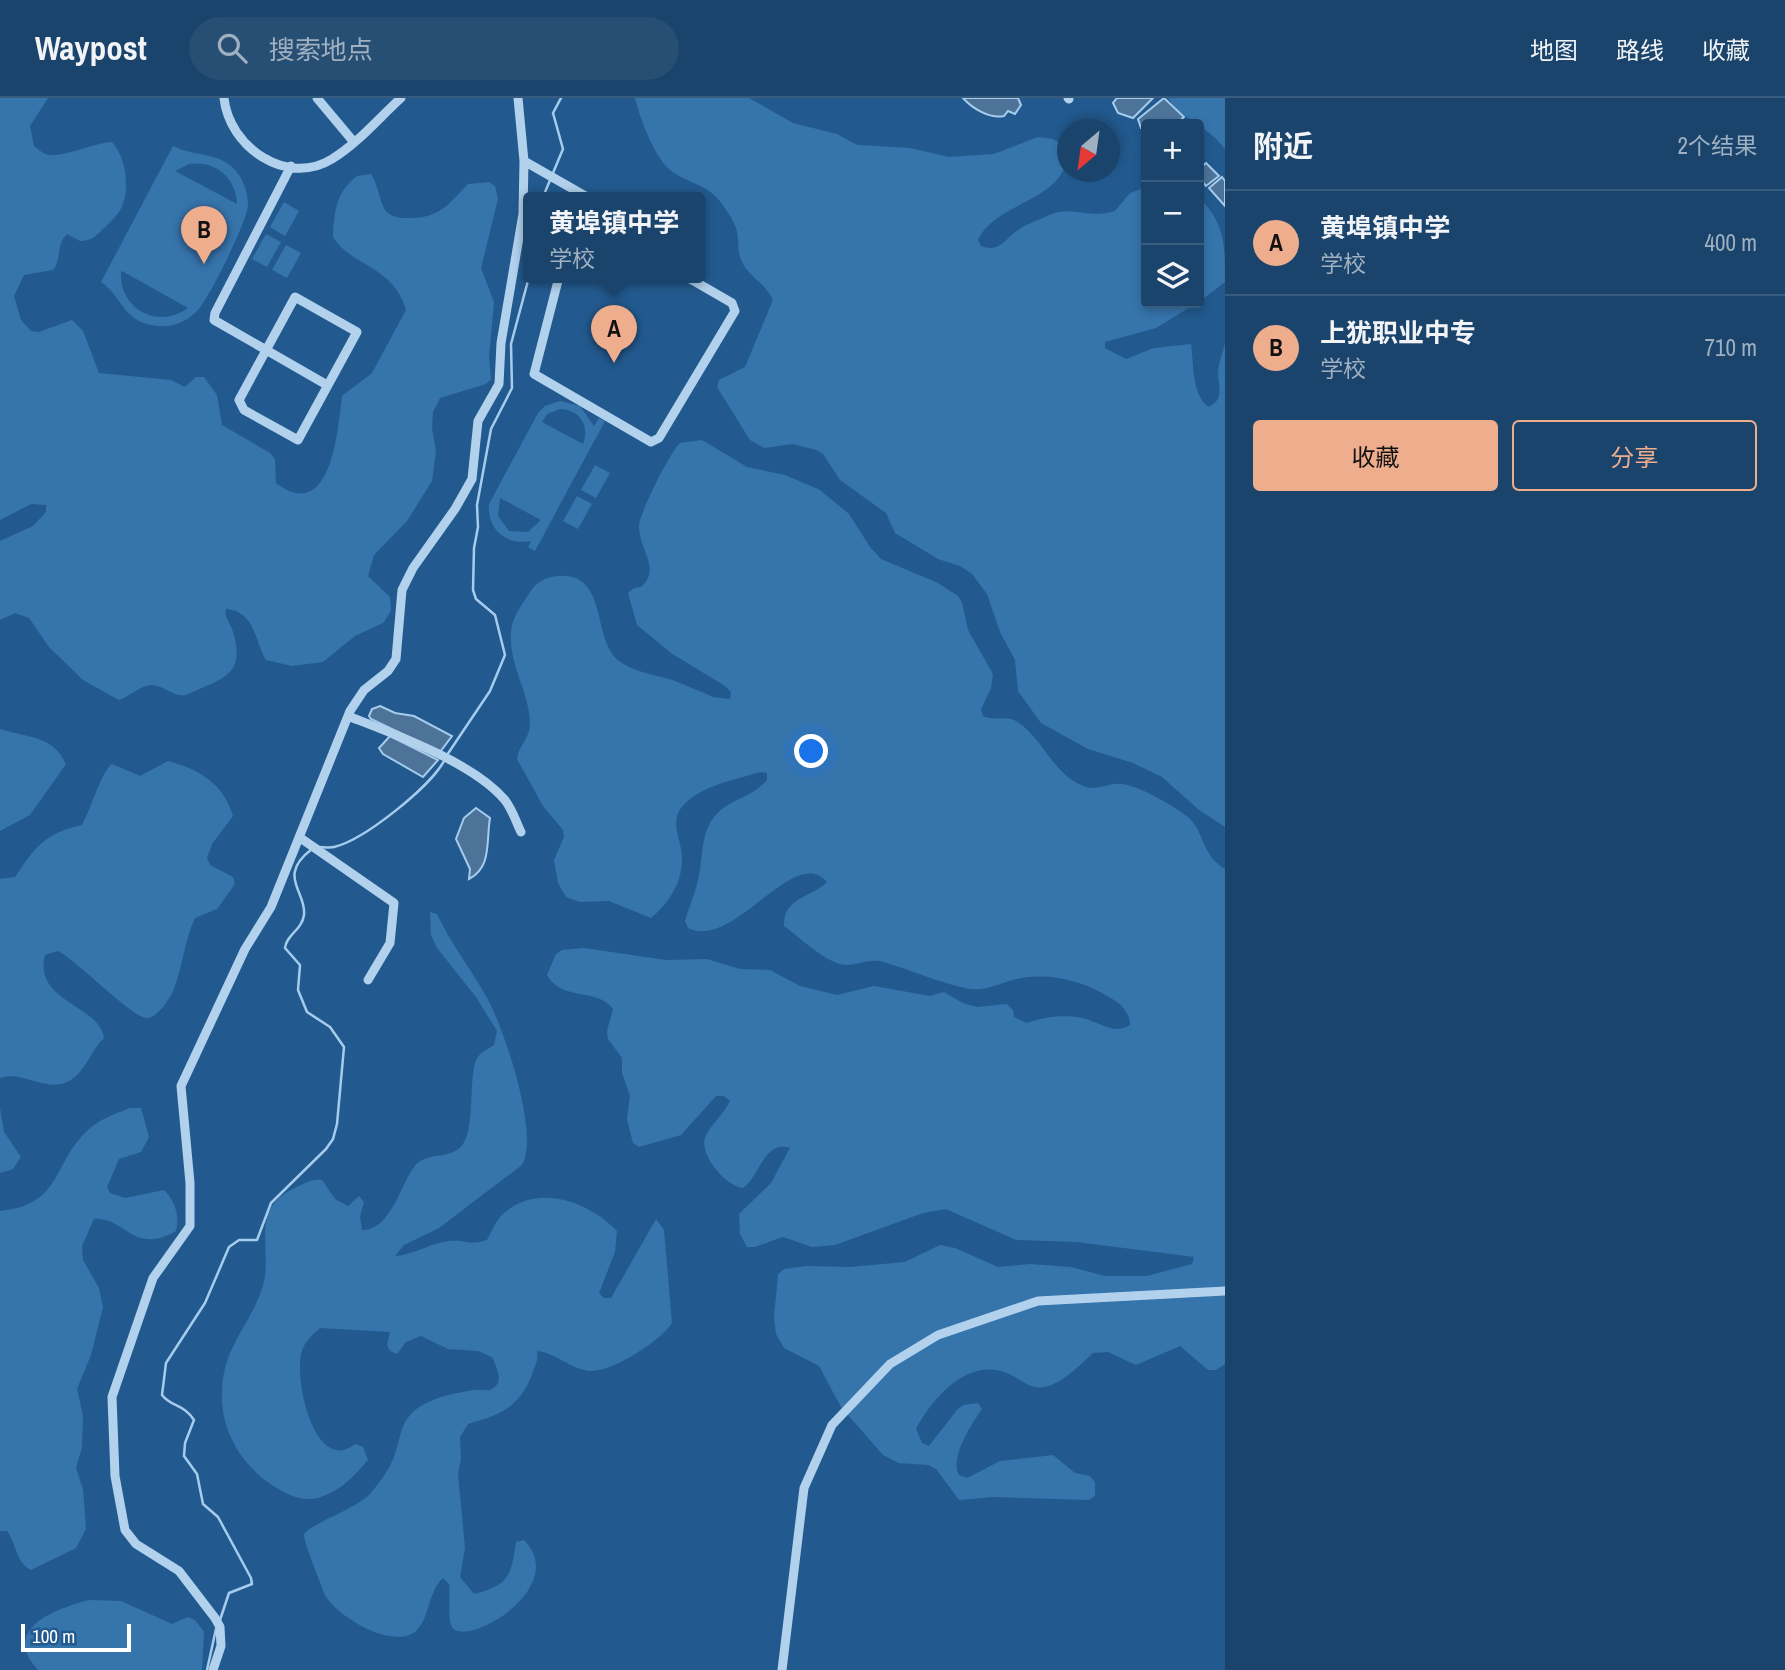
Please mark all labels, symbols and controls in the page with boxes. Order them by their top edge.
search box [189,17,679,80]
text: Waypost [35,26,147,70]
icon: search [213,29,251,67]
text: 搜索地点 [269,32,373,67]
text: 地图 [1530,34,1578,66]
text: 路线 [1616,34,1664,66]
text: 收藏 [1702,34,1750,66]
north arrow [1057,119,1120,182]
map controls [1141,119,1204,308]
button: + [1141,119,1204,182]
text: 附近 [1253,126,1313,166]
text: 2个结果 [1678,130,1757,161]
button: − [1141,182,1204,245]
popup [523,192,705,283]
text: 黄埠镇中学 [549,205,679,240]
pin: B [181,206,227,264]
text: 黄埠镇中学 [1320,210,1450,245]
text: A [1269,227,1283,258]
text: 400 m [1705,227,1757,258]
text: 学校 [549,243,595,274]
button: layers [1141,245,1204,308]
text: 学校 [1320,248,1366,279]
pin: A [591,305,637,363]
text: 上犹职业中专 [1320,315,1476,350]
text: B [1269,332,1283,363]
text: 710 m [1705,332,1757,363]
text: 学校 [1320,353,1366,384]
button: 收藏 [1253,420,1498,491]
button: 分享 [1512,420,1757,491]
your location [794,734,828,768]
scale bar [21,1621,131,1653]
text: 100 m [32,1623,75,1649]

